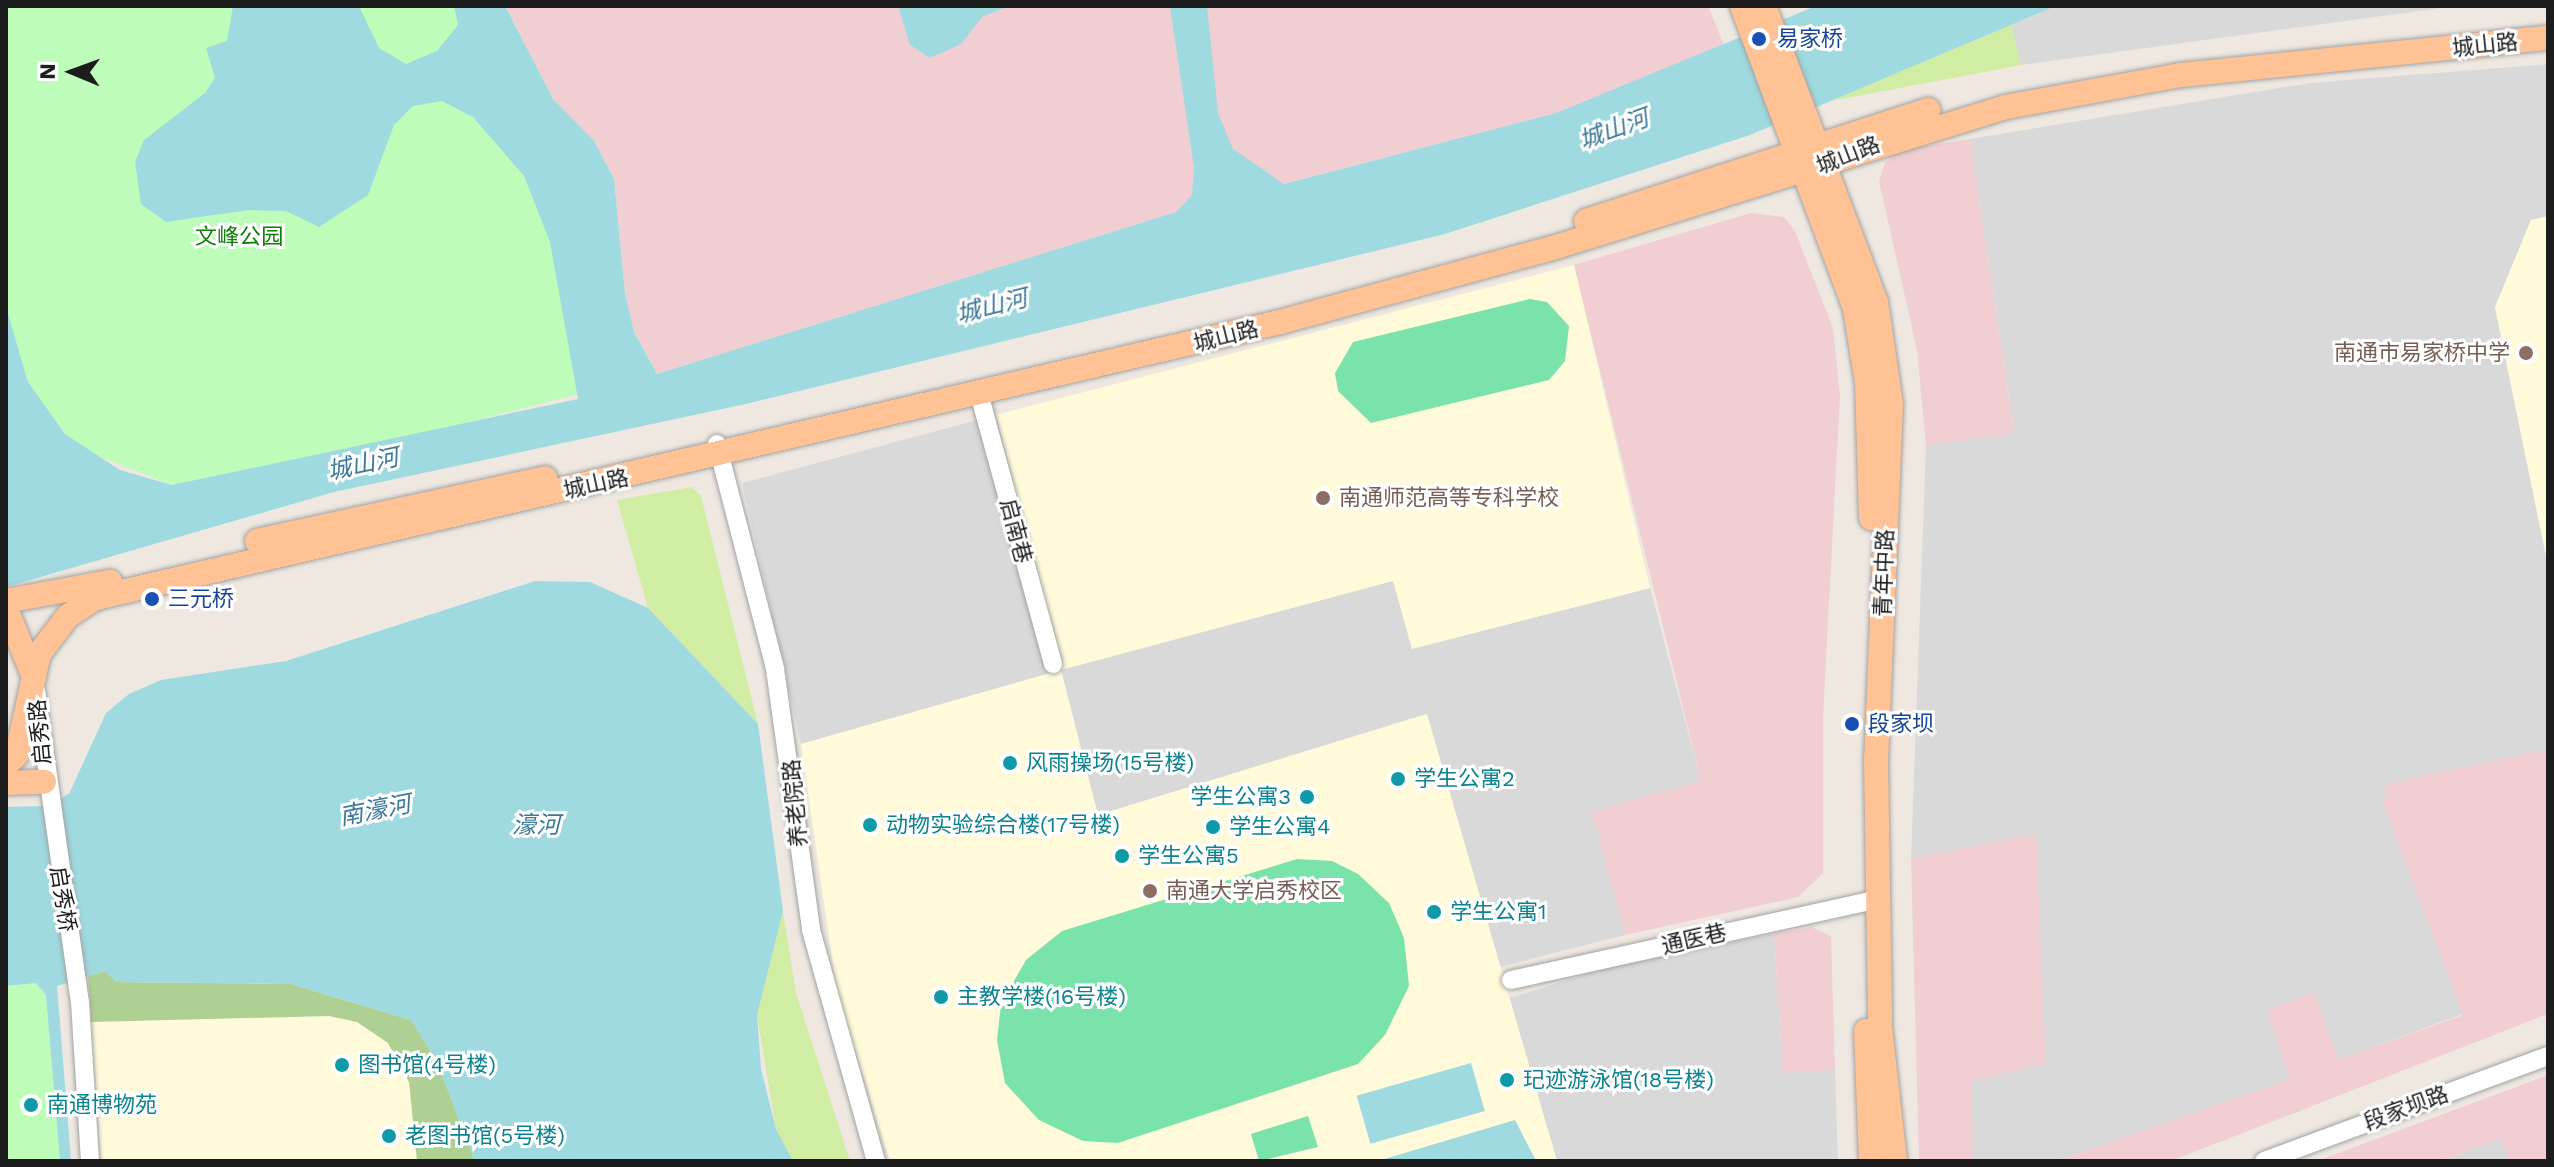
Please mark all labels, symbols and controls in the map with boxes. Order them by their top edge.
place label: 易家桥 [1777,26,1843,52]
marker: 易家桥 [1748,28,1770,50]
street label: 城山路 [2451,28,2519,62]
north arrow [32,32,112,112]
text: N [35,63,60,80]
water label: 城山河 [1575,104,1653,156]
street label: 城山路 [1812,131,1884,179]
park label: 文峰公园 [195,224,283,250]
water label: 城山河 [954,284,1030,330]
street label: 城山路 [1191,315,1261,357]
place label: 南通市易家桥中学 [2334,340,2510,366]
marker: 南通市易家桥中学 [2517,344,2535,362]
water label: 城山河 [325,443,401,487]
street label: 城山路 [561,464,631,504]
place label: 南通师范高等专科学校 [1339,485,1559,511]
marker: 南通师范高等专科学校 [1314,489,1332,507]
street label: 启南巷 [995,496,1037,566]
street label: 青年中路 [1869,529,1899,617]
place label: 三元桥 [168,586,234,612]
marker: 三元桥 [143,590,161,608]
street label: 启秀路 [24,698,56,766]
place label: 段家坝 [1868,711,1934,737]
marker: 段家坝 [1843,715,1861,733]
place label: 风雨操场(15号楼) [1026,750,1194,776]
marker: 风雨操场(15号楼) [1001,754,1019,772]
street label: 养老院路 [778,758,812,848]
place label: 学生公寓2 [1414,766,1515,792]
marker: 学生公寓2 [1389,770,1407,788]
place label: 学生公寓3 [1190,784,1291,810]
marker: 学生公寓3 [1298,788,1316,806]
water label: 南濠河 [337,790,413,832]
water label: 濠河 [512,812,560,840]
place label: 动物实验综合楼(17号楼) [886,812,1120,838]
place label: 学生公寓4 [1229,814,1330,840]
marker: 动物实验综合楼(17号楼) [861,816,879,834]
marker: 学生公寓4 [1204,818,1222,836]
place label: 学生公寓5 [1138,843,1239,869]
marker: 学生公寓5 [1113,847,1131,865]
street label: 启秀桥 [45,864,81,934]
place label: 南通大学启秀校区 [1166,878,1342,904]
marker: 南通大学启秀校区 [1141,882,1159,900]
place label: 学生公寓1 [1450,899,1547,925]
marker: 学生公寓1 [1425,903,1443,921]
street label: 通医巷 [1659,919,1729,959]
place label: 主教学楼(16号楼) [957,984,1126,1010]
marker: 主教学楼(16号楼) [932,988,950,1006]
place label: 图书馆(4号楼) [358,1052,496,1078]
marker: 图书馆(4号楼) [333,1056,351,1074]
place label: 玘迹游泳馆(18号楼) [1523,1067,1714,1093]
marker: 玘迹游泳馆(18号楼) [1498,1071,1516,1089]
street label: 段家坝路 [2360,1081,2452,1135]
place label: 南通博物苑 [47,1092,157,1118]
marker: 南通博物苑 [22,1096,40,1114]
place label: 老图书馆(5号楼) [405,1123,565,1149]
marker: 老图书馆(5号楼) [380,1127,398,1145]

